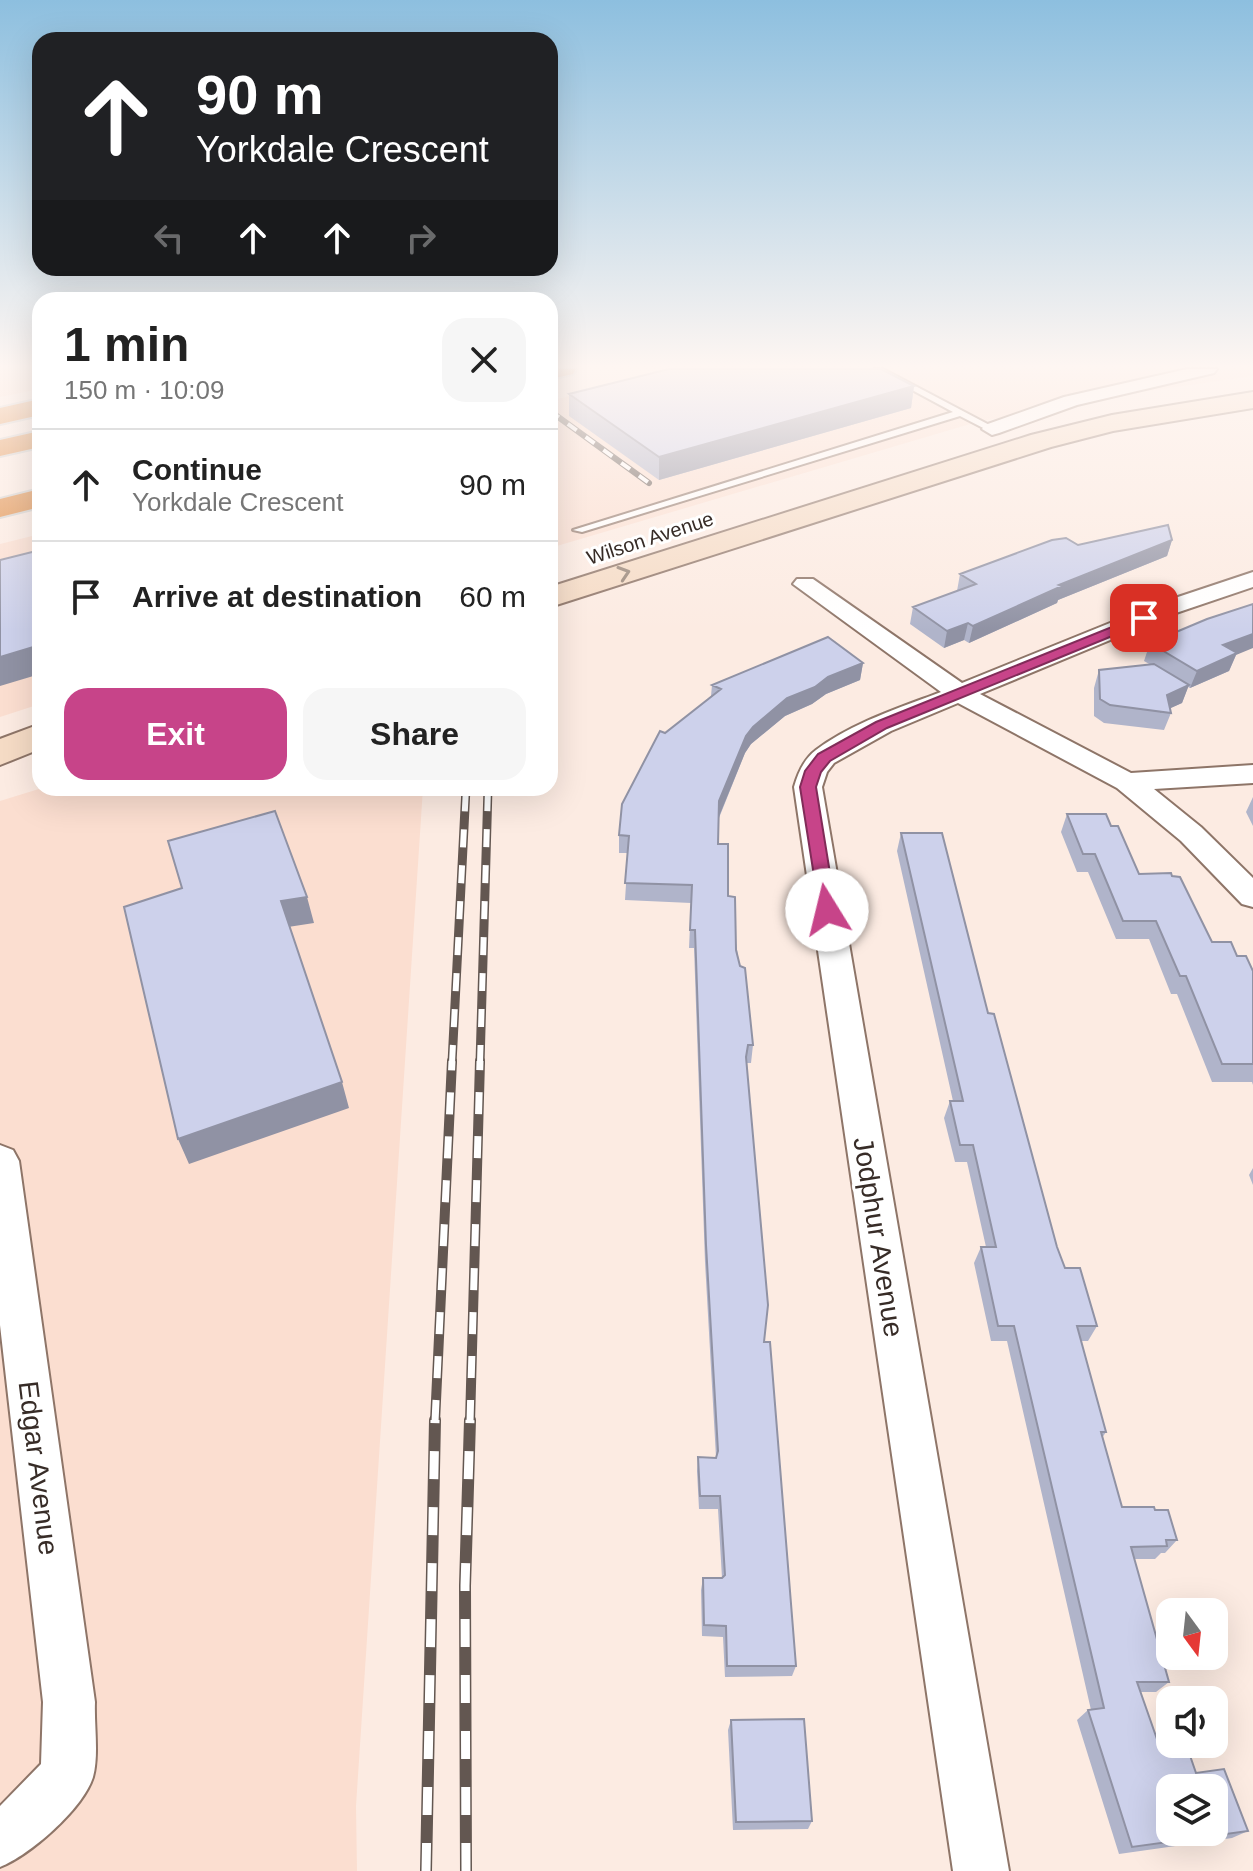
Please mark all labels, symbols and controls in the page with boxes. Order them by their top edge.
text: 90 m [196,63,324,126]
icon: ahead [64,64,168,168]
text: Yorkdale Crescent [196,129,489,170]
icon: left [147,216,191,260]
icon: ahead [231,216,275,260]
icon: ahead [315,216,359,260]
icon: right [399,216,443,260]
text: 1 min [64,318,189,371]
button: close [442,318,526,402]
text: 150 m · 10:09 [64,375,224,405]
text: Continue [132,453,262,486]
icon: ahead [64,463,108,507]
text: 90 m [459,468,526,501]
text: Yorkdale Crescent [132,487,344,517]
street label: Wilson Avenue [584,507,716,569]
one-way arrow [617,566,631,582]
icon: arrive [64,575,108,619]
text: Arrive at destination [132,580,422,613]
text: 60 m [459,580,526,613]
pin [1110,584,1178,652]
icon: arrive [1122,596,1166,640]
button: Exit [64,688,287,780]
button: Share [303,688,526,780]
position arrow [785,868,869,952]
street label: Jodphur Avenue [847,1135,910,1339]
street label: Edgar Avenue [12,1379,65,1557]
north arrow [1156,1598,1228,1670]
map controls [1156,1598,1228,1846]
button: sound [1156,1686,1228,1758]
button: layers [1156,1774,1228,1846]

